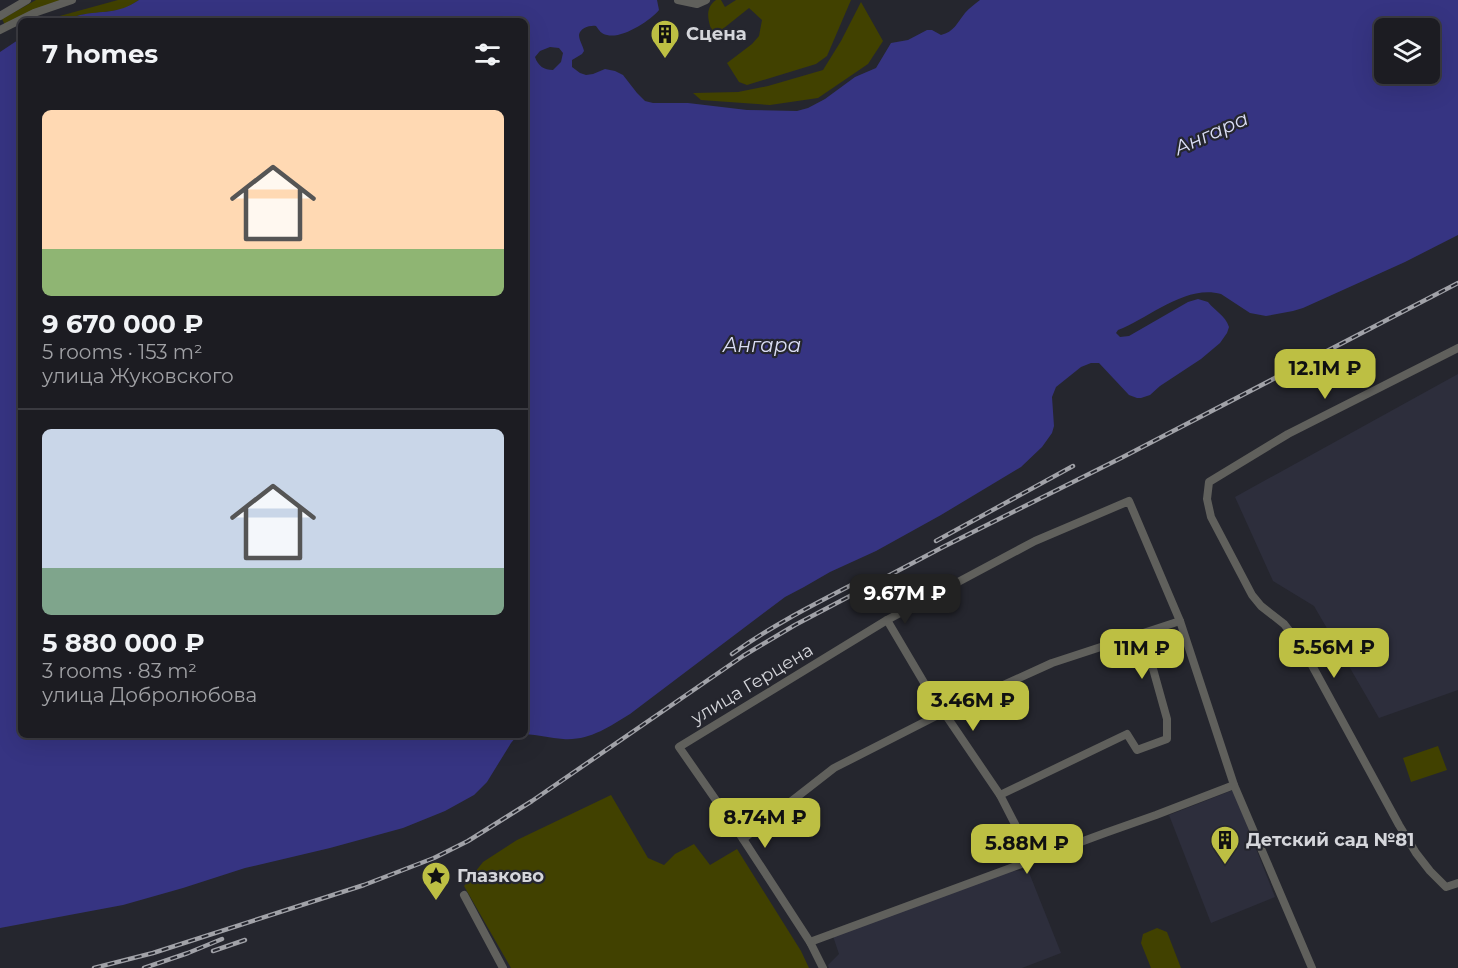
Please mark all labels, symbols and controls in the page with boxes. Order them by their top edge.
building icon: Сцена [649,18,681,60]
map controls [1374,18,1440,84]
button: layers [1374,18,1440,84]
place label: Сцена [686,23,747,45]
text: 7 homes [42,38,158,70]
icon: filters [471,38,504,71]
water label: Ангара [1169,106,1252,160]
icon: home [219,149,327,257]
text: 9 670 000 ₽ [42,308,204,340]
water label: Ангара [722,333,801,357]
text: 5 rooms · 153 m² [42,340,203,364]
pin: 12.1M ₽ [1270,349,1380,400]
text: 12.1M ₽ [1289,356,1361,380]
text: улица Жуковского [42,364,234,388]
icon: home [219,468,327,576]
pin: 9.67M ₽ [850,574,960,625]
text: 9.67M ₽ [864,581,946,605]
text: 5 880 000 ₽ [42,627,205,659]
pin: 5.56M ₽ [1279,628,1389,679]
pin: 11M ₽ [1100,629,1184,680]
text: 5.56M ₽ [1293,635,1375,659]
text: 11M ₽ [1114,636,1170,660]
street label: улица Герцена [686,639,817,730]
text: 3 rooms · 83 m² [42,659,197,683]
pin: 3.46M ₽ [918,681,1028,732]
text: улица Добролюбова [42,683,257,707]
text: 3.46M ₽ [931,688,1015,712]
pin: 8.74M ₽ [710,798,820,849]
text: 8.74M ₽ [723,805,807,829]
pin: 5.88M ₽ [972,824,1082,875]
building icon: Детский сад №81 [1209,824,1241,866]
place label: Детский сад №81 [1246,829,1414,851]
text: 5.88M ₽ [985,831,1069,855]
place icon: Глазково [420,860,452,902]
place label: Глазково [457,865,544,887]

